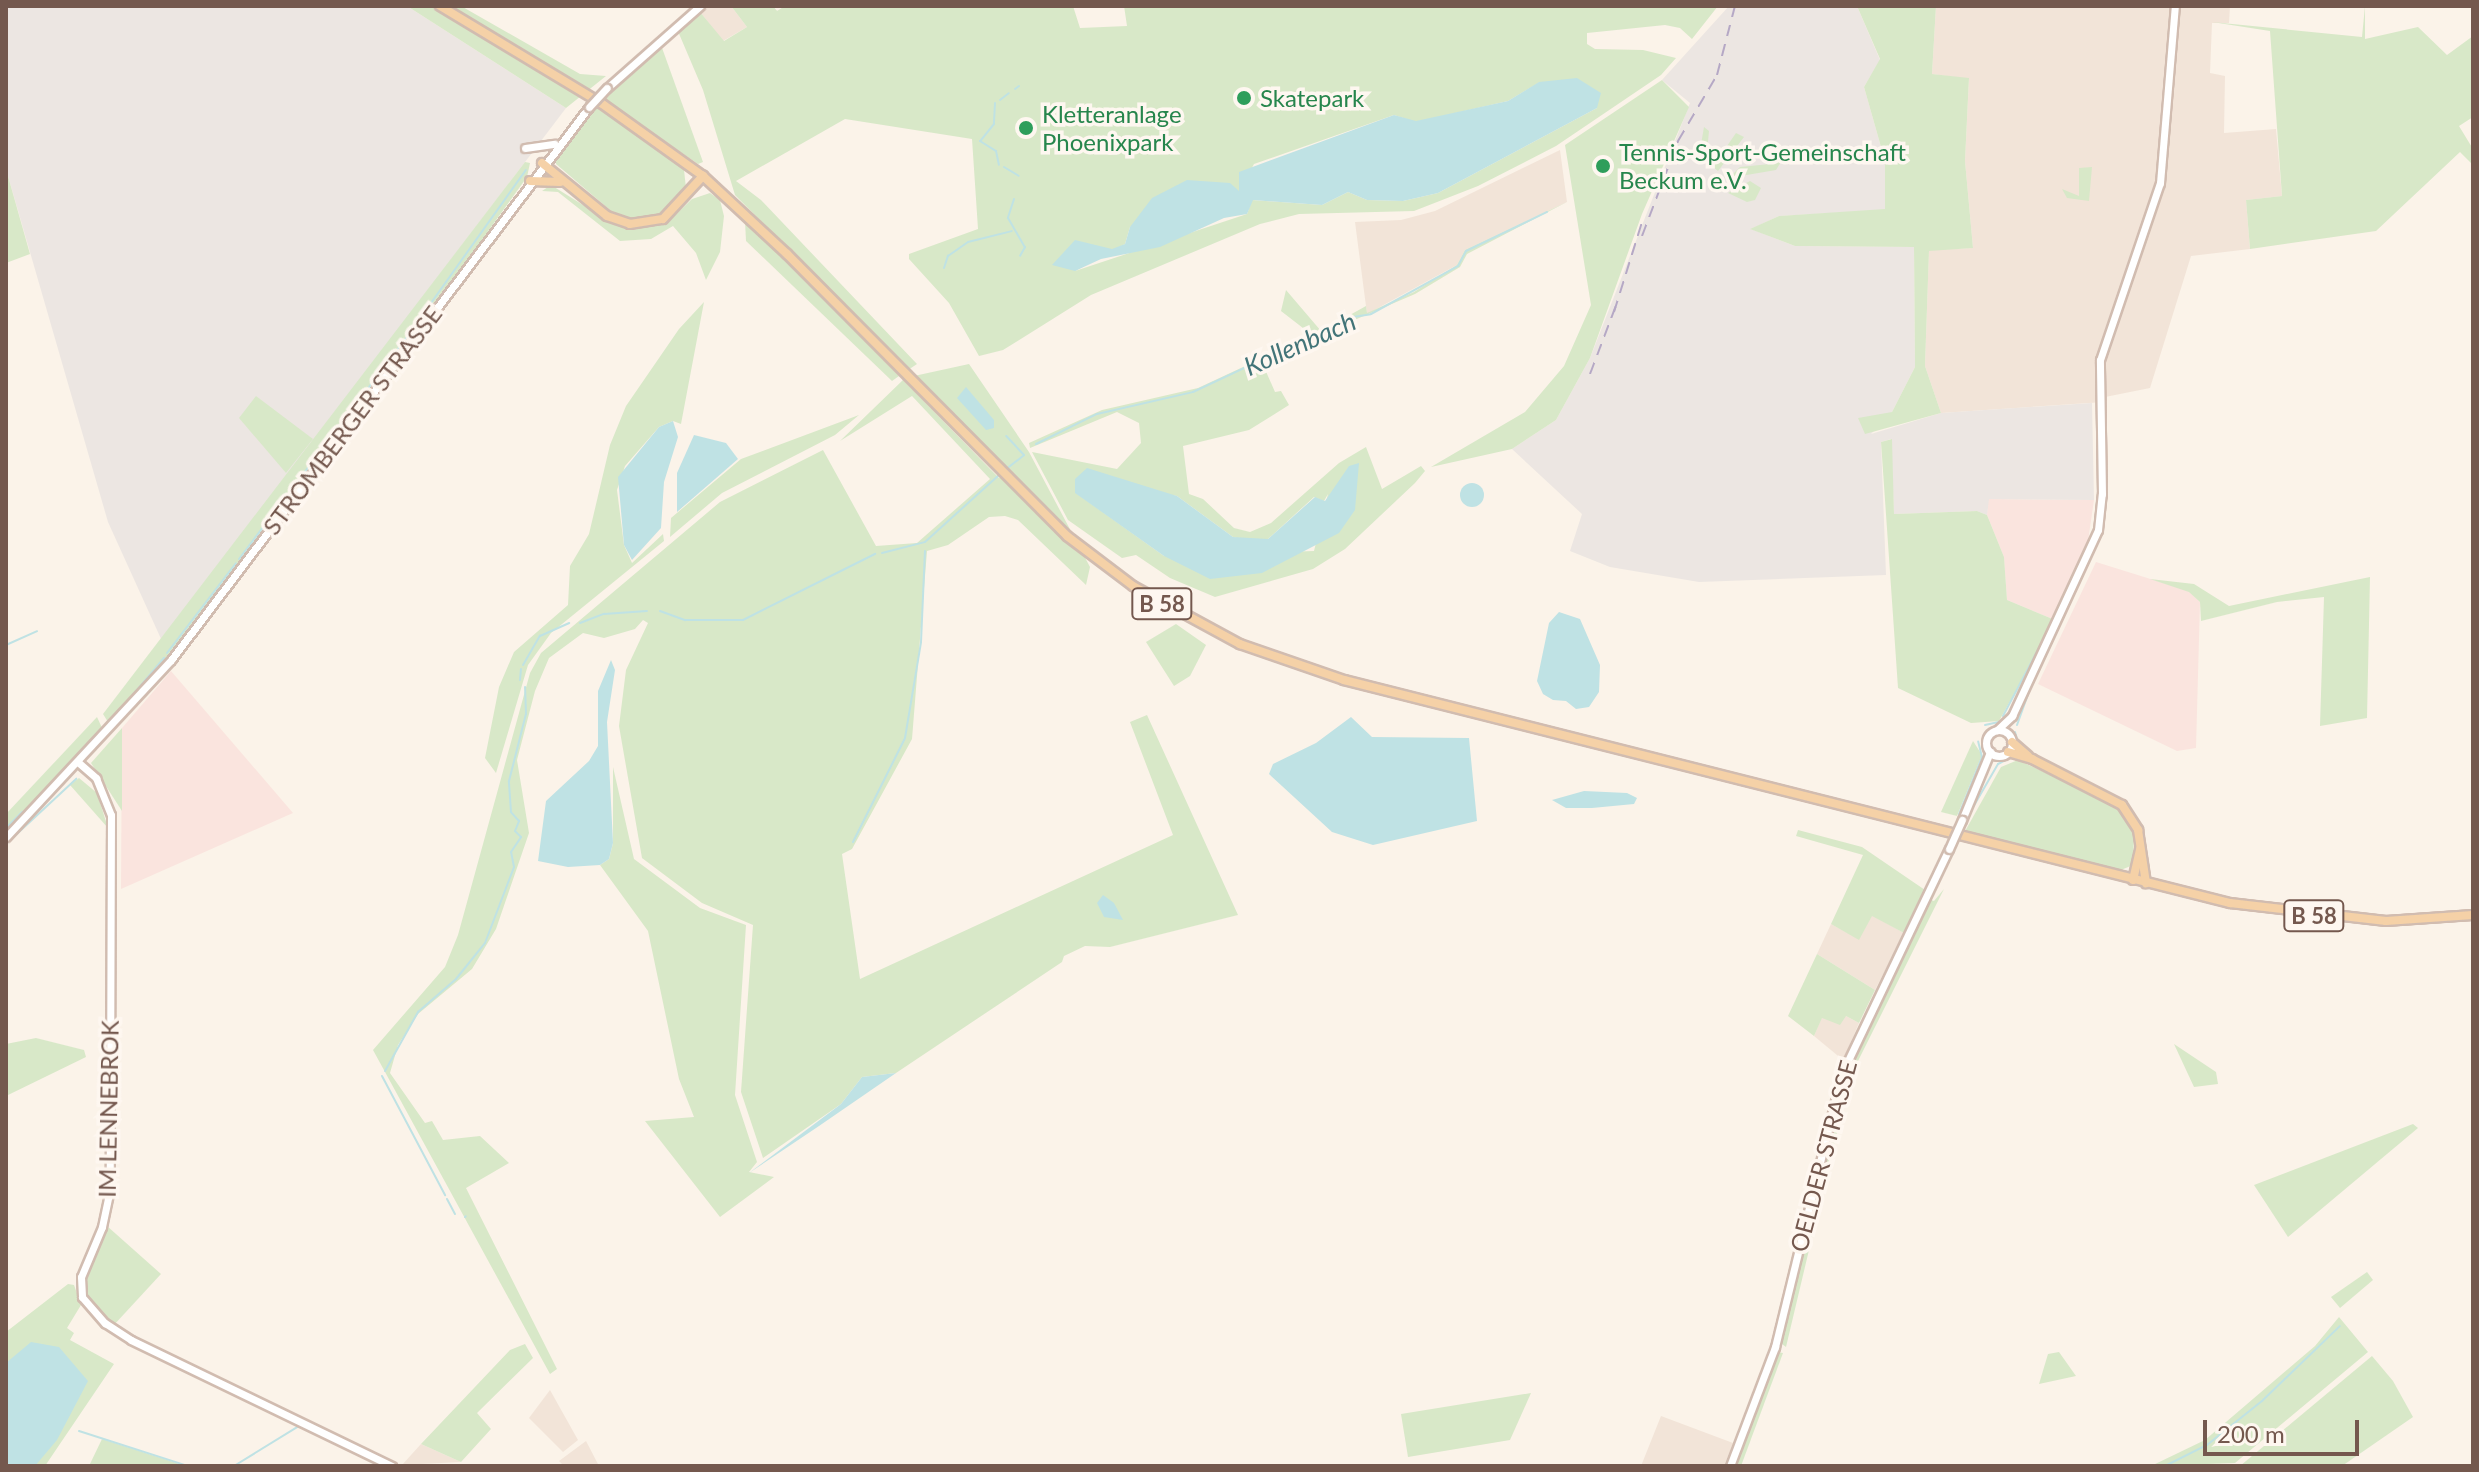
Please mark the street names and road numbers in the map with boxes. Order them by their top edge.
street label: STROMBERGER STRASSE [257,300,447,540]
road number: B 58 [1130,586,1194,622]
road number: B 58 [2282,898,2346,934]
street label: IM LENNEBROK [92,1020,124,1198]
street label: OELDER STRASSE [1784,1057,1862,1255]

